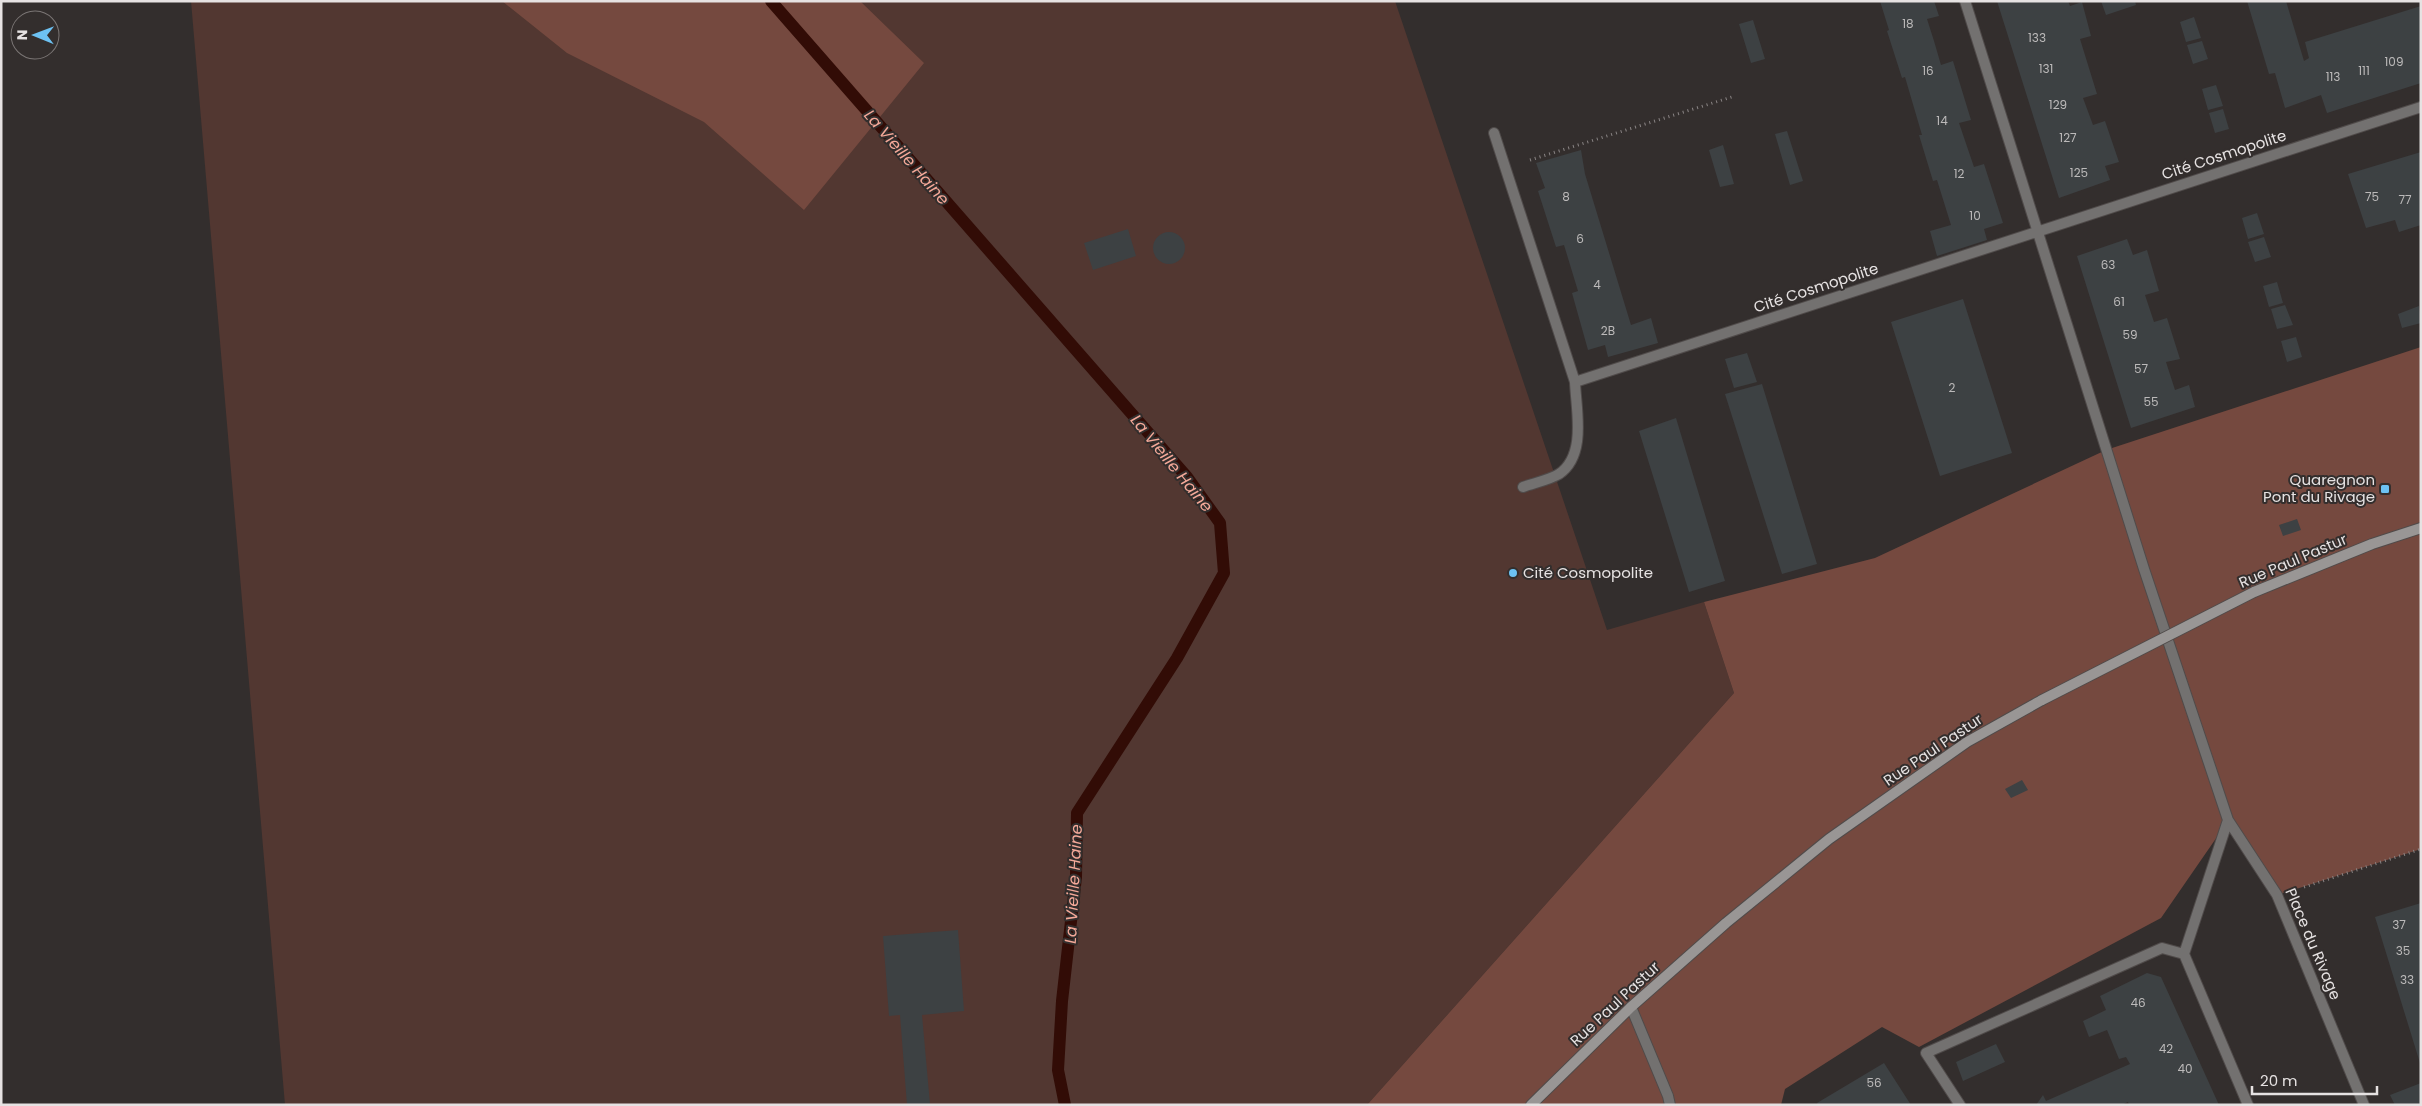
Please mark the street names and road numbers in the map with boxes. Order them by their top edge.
street label: Cité Cosmopolite [2159,124,2289,185]
street label: Cité Cosmopolite [1751,257,1881,318]
street label: Rue Paul Pastur [2236,528,2350,593]
street label: Rue Paul Pastur [1879,708,1987,791]
street label: Place du Rivage [2280,885,2346,1003]
street label: Rue Paul Pastur [1565,956,1664,1051]

